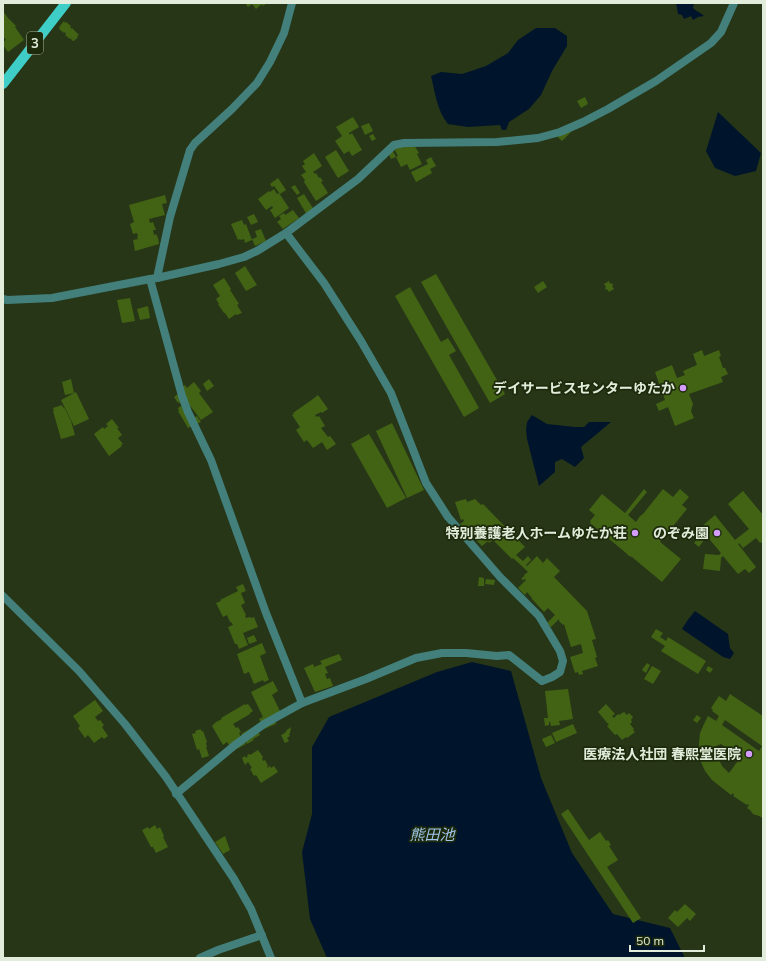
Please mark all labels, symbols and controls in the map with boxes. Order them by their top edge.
road number: 3 [27,32,43,54]
place label: デイサービスセンターゆたか [493,379,675,397]
marker: デイサービスセンターゆたか [678,383,688,393]
place label: 特別養護老人ホームゆたか荘 [445,524,627,542]
place label: のぞみ園 [653,524,709,542]
marker: 特別養護老人ホームゆたか荘 [630,528,640,538]
marker: のぞみ園 [712,528,722,538]
place label: 医療法人社団 春熙堂医院 [583,745,741,763]
marker: 医療法人社団 春熙堂医院 [744,749,754,759]
water label: 熊田池 [409,825,456,844]
scale bar [630,927,704,953]
text: 50 m [636,933,664,948]

